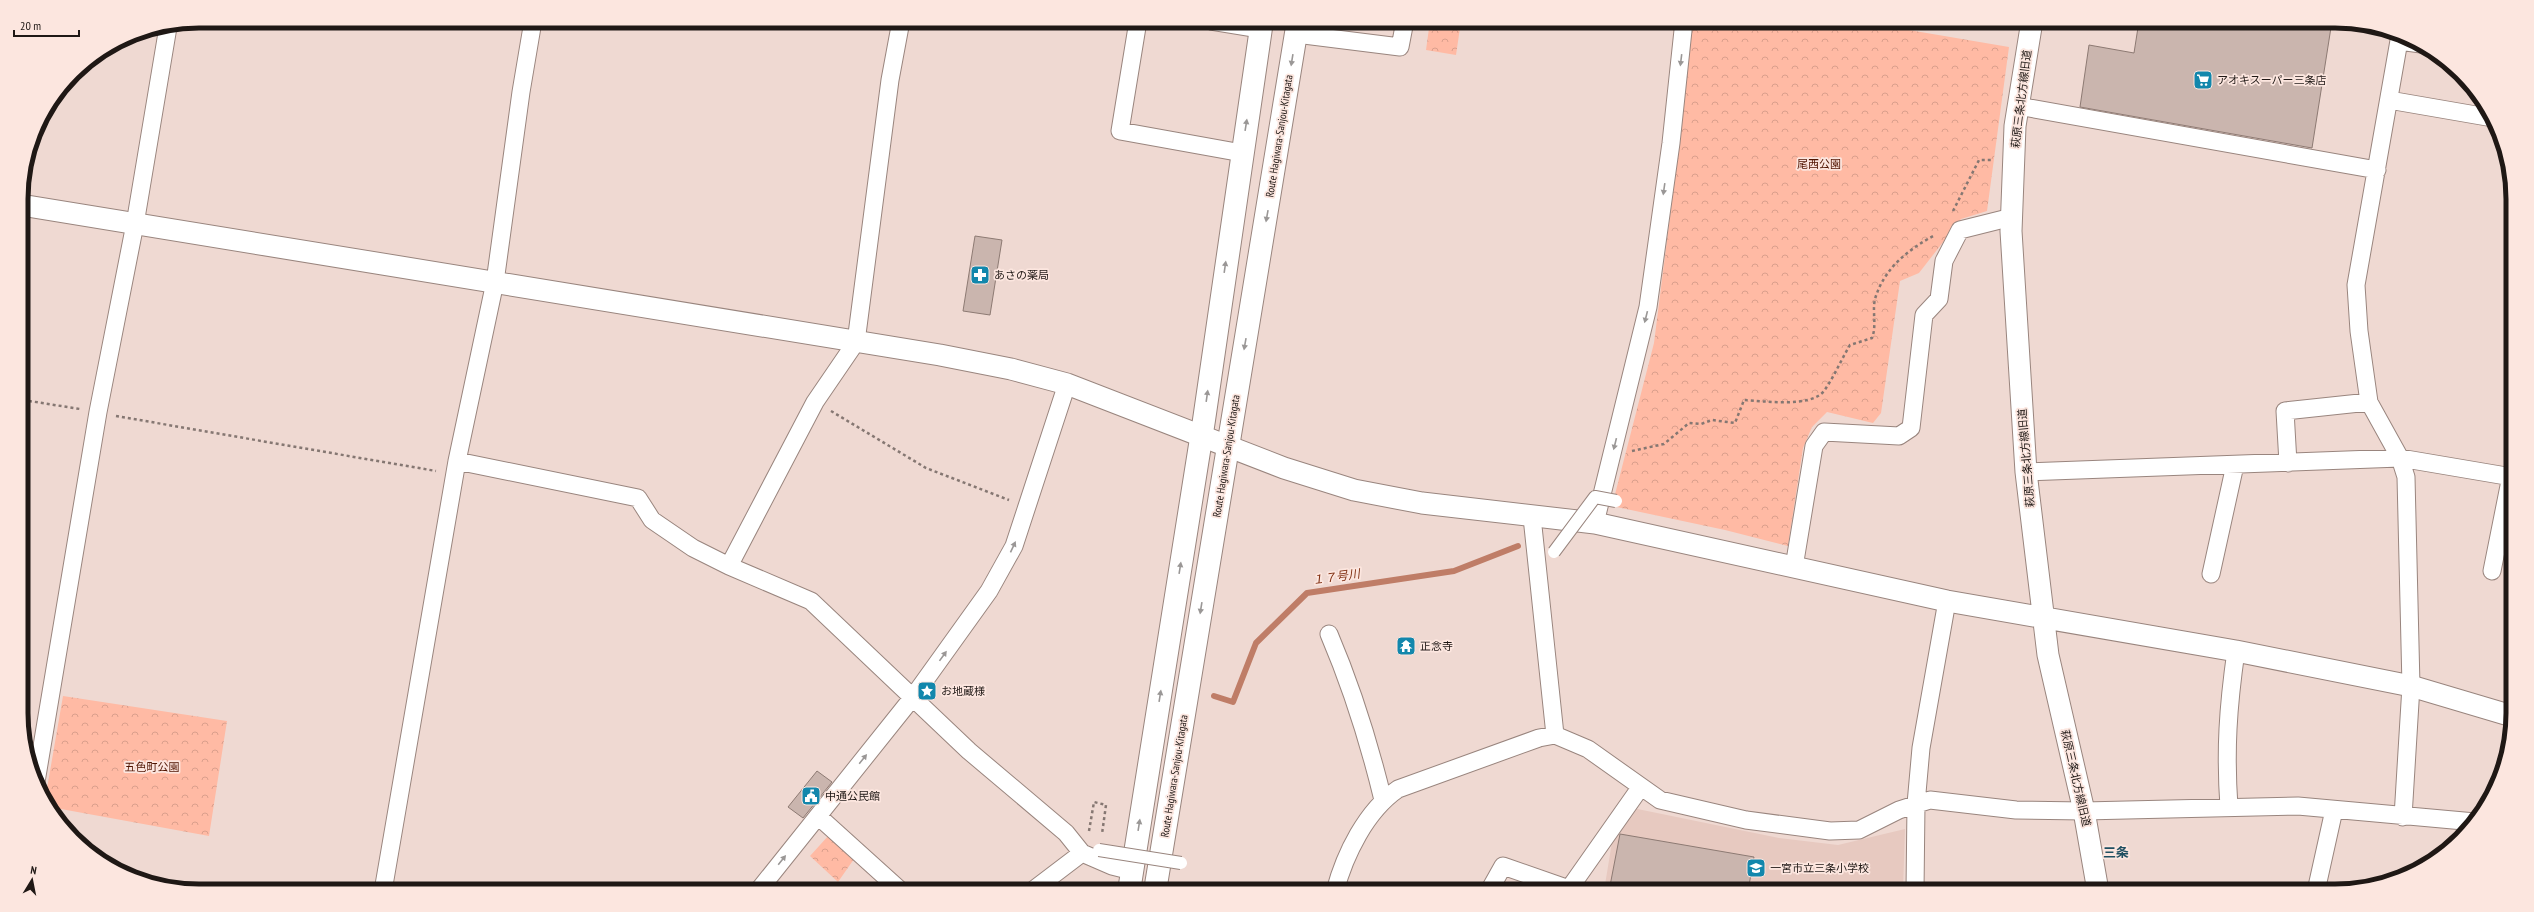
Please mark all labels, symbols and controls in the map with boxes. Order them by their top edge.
scale bar [14,12,79,38]
text: 20 m [20,18,41,33]
street label: 萩原三条北方線旧道 [2008,49,2034,149]
one-way arrow [1289,53,1295,66]
one-way arrow [1677,54,1684,66]
supermarket icon: アオキスーパー三条店 [2192,69,2214,91]
place label: アオキスーパー三条店 [2217,73,2327,87]
street label: Route Hagiwara-Sanjou-Kitagata [1262,74,1296,198]
one-way arrow [1243,119,1249,131]
park label: 尾西公園 [1797,157,1841,171]
one-way arrow [1661,183,1668,195]
one-way arrow [1263,209,1269,222]
one-way arrow [1222,261,1229,273]
pharmacy icon: あさの薬局 [969,264,991,286]
place label: あさの薬局 [994,268,1049,282]
one-way arrow [1642,311,1648,324]
one-way arrow [1242,338,1248,350]
one-way arrow [1204,390,1210,402]
street label: Route Hagiwara-Sanjou-Kitagata [1209,394,1243,518]
street label: 萩原三条北方線旧道 [2015,408,2037,508]
one-way arrow [1612,438,1618,450]
one-way arrow [1010,542,1016,553]
one-way arrow [1177,562,1183,574]
water label: １７号川 [1311,565,1363,587]
one-way arrow [1198,602,1204,614]
temple icon: 正念寺 [1395,635,1417,657]
place label: 正念寺 [1420,639,1453,653]
one-way arrow [938,651,946,661]
place icon: お地蔵様 [916,680,938,702]
place label: お地蔵様 [941,684,985,698]
one-way arrow [1157,690,1163,702]
street label: Route Hagiwara-Sanjou-Kitagata [1157,714,1191,838]
street label: 萩原三条北方線旧道 [2058,728,2094,828]
one-way arrow [859,754,868,764]
park label: 五色町公園 [125,760,180,774]
public building icon: 中通公民館 [800,785,822,807]
place label: 中通公民館 [825,789,880,803]
one-way arrow [1136,819,1142,831]
district label: 三条 [2103,844,2129,861]
one-way arrow [778,855,786,866]
school or university icon: 一宮市立三条小学校 [1745,857,1767,879]
north arrow [12,860,52,900]
place label: 一宮市立三条小学校 [1770,861,1869,875]
text: N [30,863,38,878]

